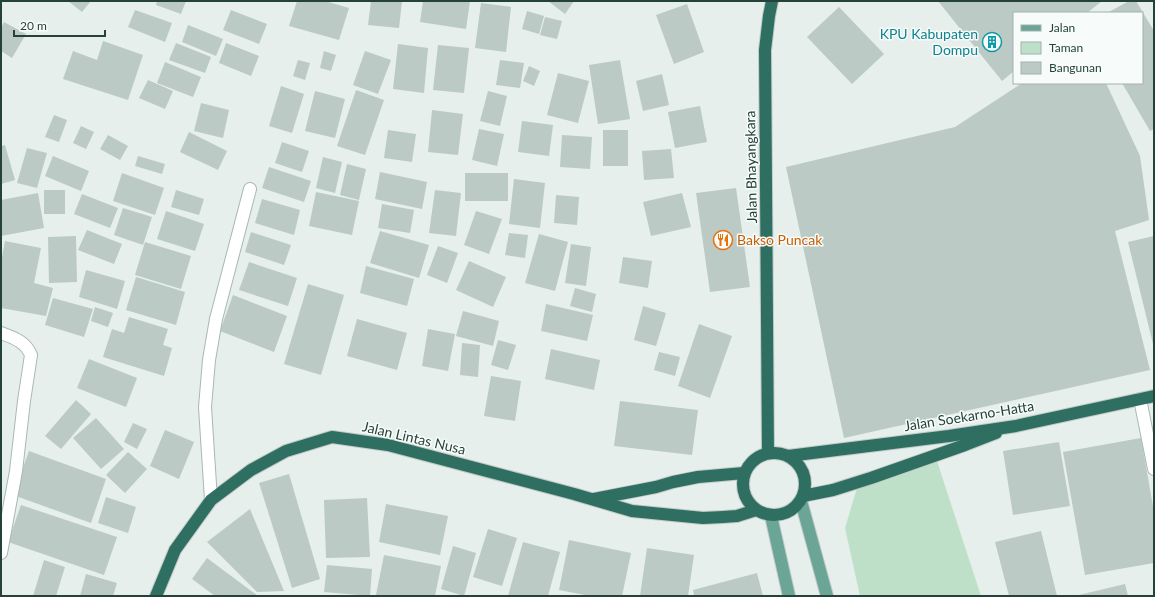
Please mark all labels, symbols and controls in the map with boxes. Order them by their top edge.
scale bar [14,12,105,38]
legend [1013,12,1143,84]
text: 20 m [20,18,47,33]
text: Jalan [1049,20,1075,35]
place label: KPU Kabupaten Dompu [880,25,978,58]
building icon: KPU Kabupaten Dompu [981,31,1003,53]
text: Taman [1049,40,1083,55]
text: Bangunan [1049,60,1102,75]
street label: Jalan Bhayangkara [741,110,760,224]
restaurant icon: Bakso Puncak [712,229,734,251]
place label: Bakso Puncak [737,231,823,248]
street label: Jalan Soekarno-Hatta [903,397,1035,434]
street label: Jalan Lintas Nusa [361,417,467,458]

